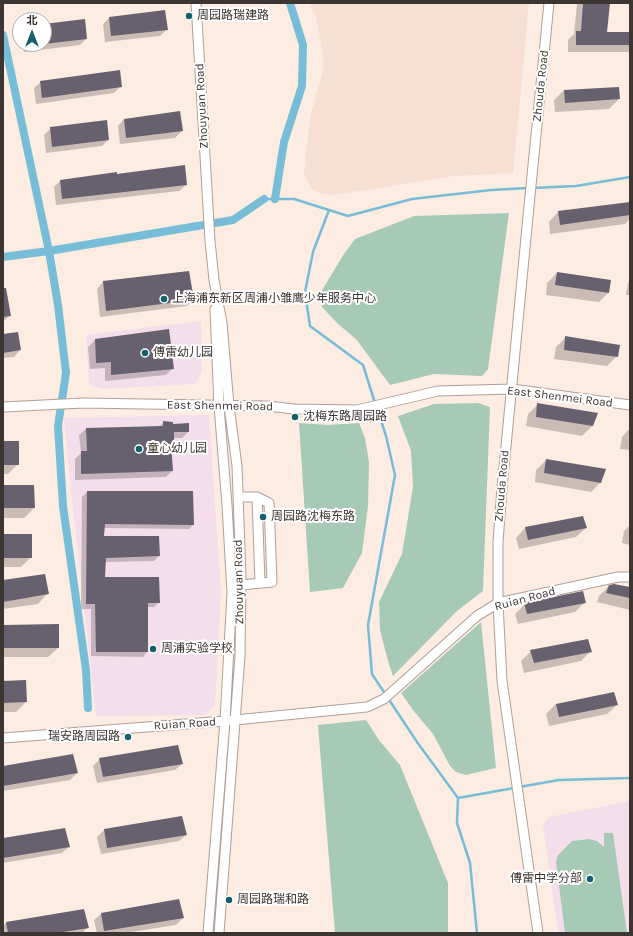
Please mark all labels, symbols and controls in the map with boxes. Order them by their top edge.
place label: 周园路瑞建路 [197,9,269,23]
marker: 周园路瑞建路 [184,11,194,21]
north arrow [12,12,52,52]
text: 北 [27,14,38,27]
street label: Zhouda Road [530,49,552,123]
street label: Zhouyuan Road [193,63,211,149]
place label: 上海浦东新区周浦小雏鹰少年服务中心 [172,292,376,306]
marker: 上海浦东新区周浦小雏鹰少年服务中心 [159,294,169,304]
place label: 傅雷幼儿园 [153,346,213,360]
marker: 傅雷幼儿园 [140,348,150,358]
street label: East Shenmei Road [506,383,614,411]
street label: East Shenmei Road [167,398,273,414]
place label: 沈梅东路周园路 [303,410,387,424]
marker: 沈梅东路周园路 [290,412,300,422]
place label: 童心幼儿园 [147,442,207,456]
marker: 童心幼儿园 [134,444,144,454]
street label: Zhouda Road [492,449,512,523]
place label: 周园路沈梅东路 [271,510,355,524]
marker: 周园路沈梅东路 [258,512,268,522]
street label: Zhouyuan Road [231,539,247,625]
street label: Ruian Road [493,584,557,614]
place label: 周浦实验学校 [161,642,233,656]
marker: 周浦实验学校 [148,644,158,654]
street label: Ruian Road [153,715,217,733]
place label: 瑞安路周园路 [48,730,120,744]
marker: 瑞安路周园路 [123,732,133,742]
place label: 傅雷中学分部 [510,872,582,886]
marker: 傅雷中学分部 [585,874,595,884]
place label: 周园路瑞和路 [237,893,309,907]
marker: 周园路瑞和路 [224,895,234,905]

